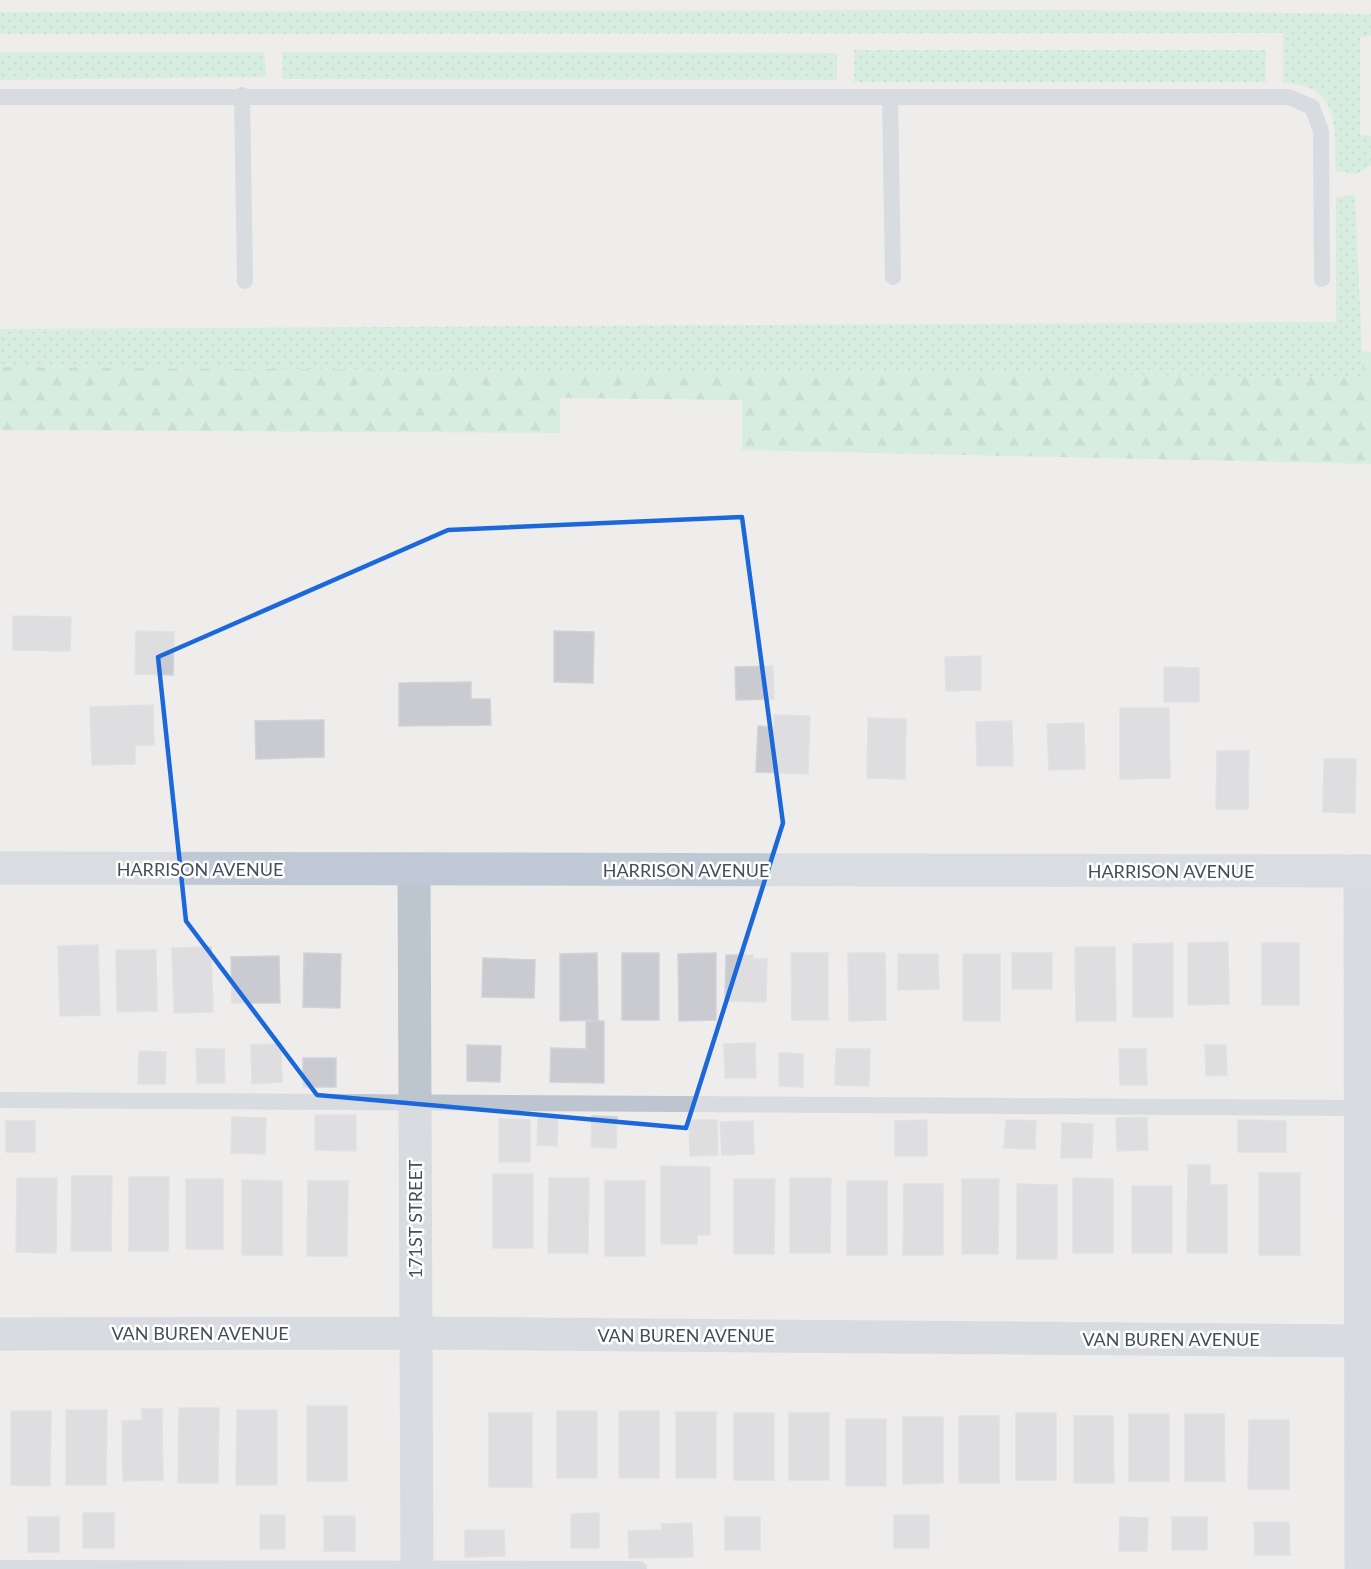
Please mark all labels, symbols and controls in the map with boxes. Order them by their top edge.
street label: HARRISON AVENUE [117,858,283,880]
street label: HARRISON AVENUE [603,859,769,881]
street label: HARRISON AVENUE [1088,860,1254,882]
street label: 171ST STREET [404,1159,426,1278]
street label: VAN BUREN AVENUE [111,1322,289,1344]
street label: VAN BUREN AVENUE [597,1324,775,1346]
street label: VAN BUREN AVENUE [1082,1328,1260,1350]

